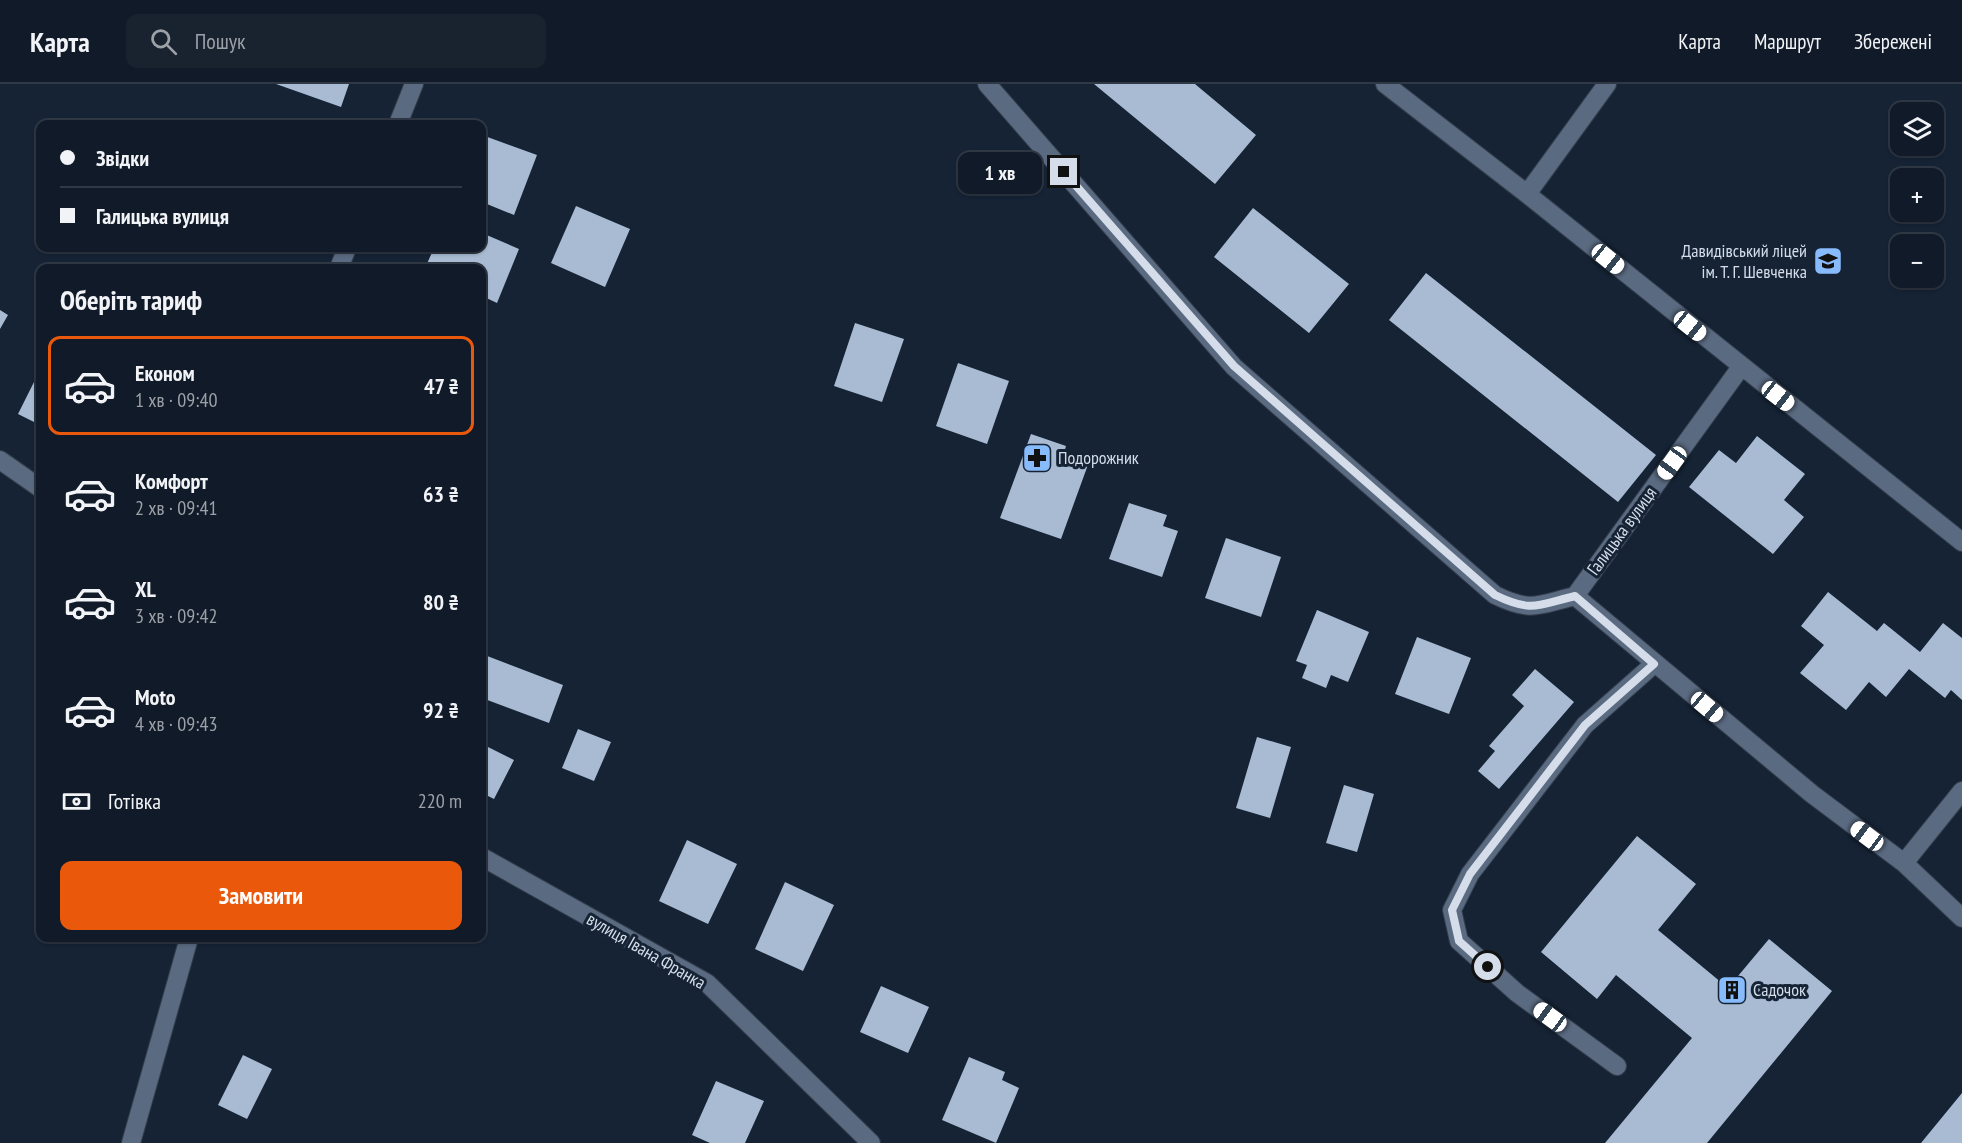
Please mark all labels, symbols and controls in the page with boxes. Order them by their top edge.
search box [126,14,546,68]
text: Карта [30,23,90,60]
icon: search [147,25,180,58]
text: Пошук [195,27,246,55]
text: Карта [1678,28,1721,55]
text: Маршрут [1754,28,1821,55]
text: Збережені [1854,28,1932,55]
map controls [1890,102,1944,288]
button: layers [1890,102,1944,156]
text: Звідки [96,144,149,172]
callout: 1 хв [959,151,1043,193]
route end [1050,158,1077,185]
text: 1 хв [985,160,1015,186]
button: + [1890,168,1944,222]
text: Галицька вулиця [96,202,229,230]
button: − [1890,234,1944,288]
place label: Давидівський ліцей ім. Т. Г. Шевченка [1682,239,1807,283]
car [1588,241,1628,277]
school or university icon: Давидівський ліцей ім. Т. Г. Шевченка [1812,245,1844,277]
text: Оберіть тариф [60,283,202,317]
car [1670,308,1710,344]
icon: car [63,359,117,413]
text: Економ [135,359,195,387]
text: 47 ₴ [424,372,459,400]
car [1758,378,1798,414]
text: 1 хв · 09:40 [135,387,217,413]
pharmacy icon: Подорожник [1021,442,1053,474]
car [1654,443,1690,483]
place label: Подорожник [1058,446,1139,469]
icon: car [63,467,117,521]
text: Комфорт [135,467,208,495]
text: 63 ₴ [423,480,459,508]
street label: Галицька вулиця [1582,482,1661,579]
text: 2 хв · 09:41 [135,495,217,521]
icon: car [63,575,117,629]
text: XL [135,575,156,603]
text: 80 ₴ [423,588,459,616]
text: 3 хв · 09:42 [135,603,217,629]
icon: car [63,683,117,737]
text: Moto [135,683,176,711]
car [1687,689,1727,725]
text: 92 ₴ [423,696,459,724]
text: 4 хв · 09:43 [135,711,217,737]
icon: cash [60,785,93,818]
text: Готівка [108,787,161,815]
text: 220 m [418,788,462,814]
car [1847,818,1887,854]
button: Замовити [60,861,462,930]
street label: вулиця Івана Франка [583,907,710,994]
route start [1474,953,1501,980]
building icon: Садочок [1716,974,1748,1006]
place label: Садочок [1753,978,1806,1001]
car [1530,999,1570,1035]

